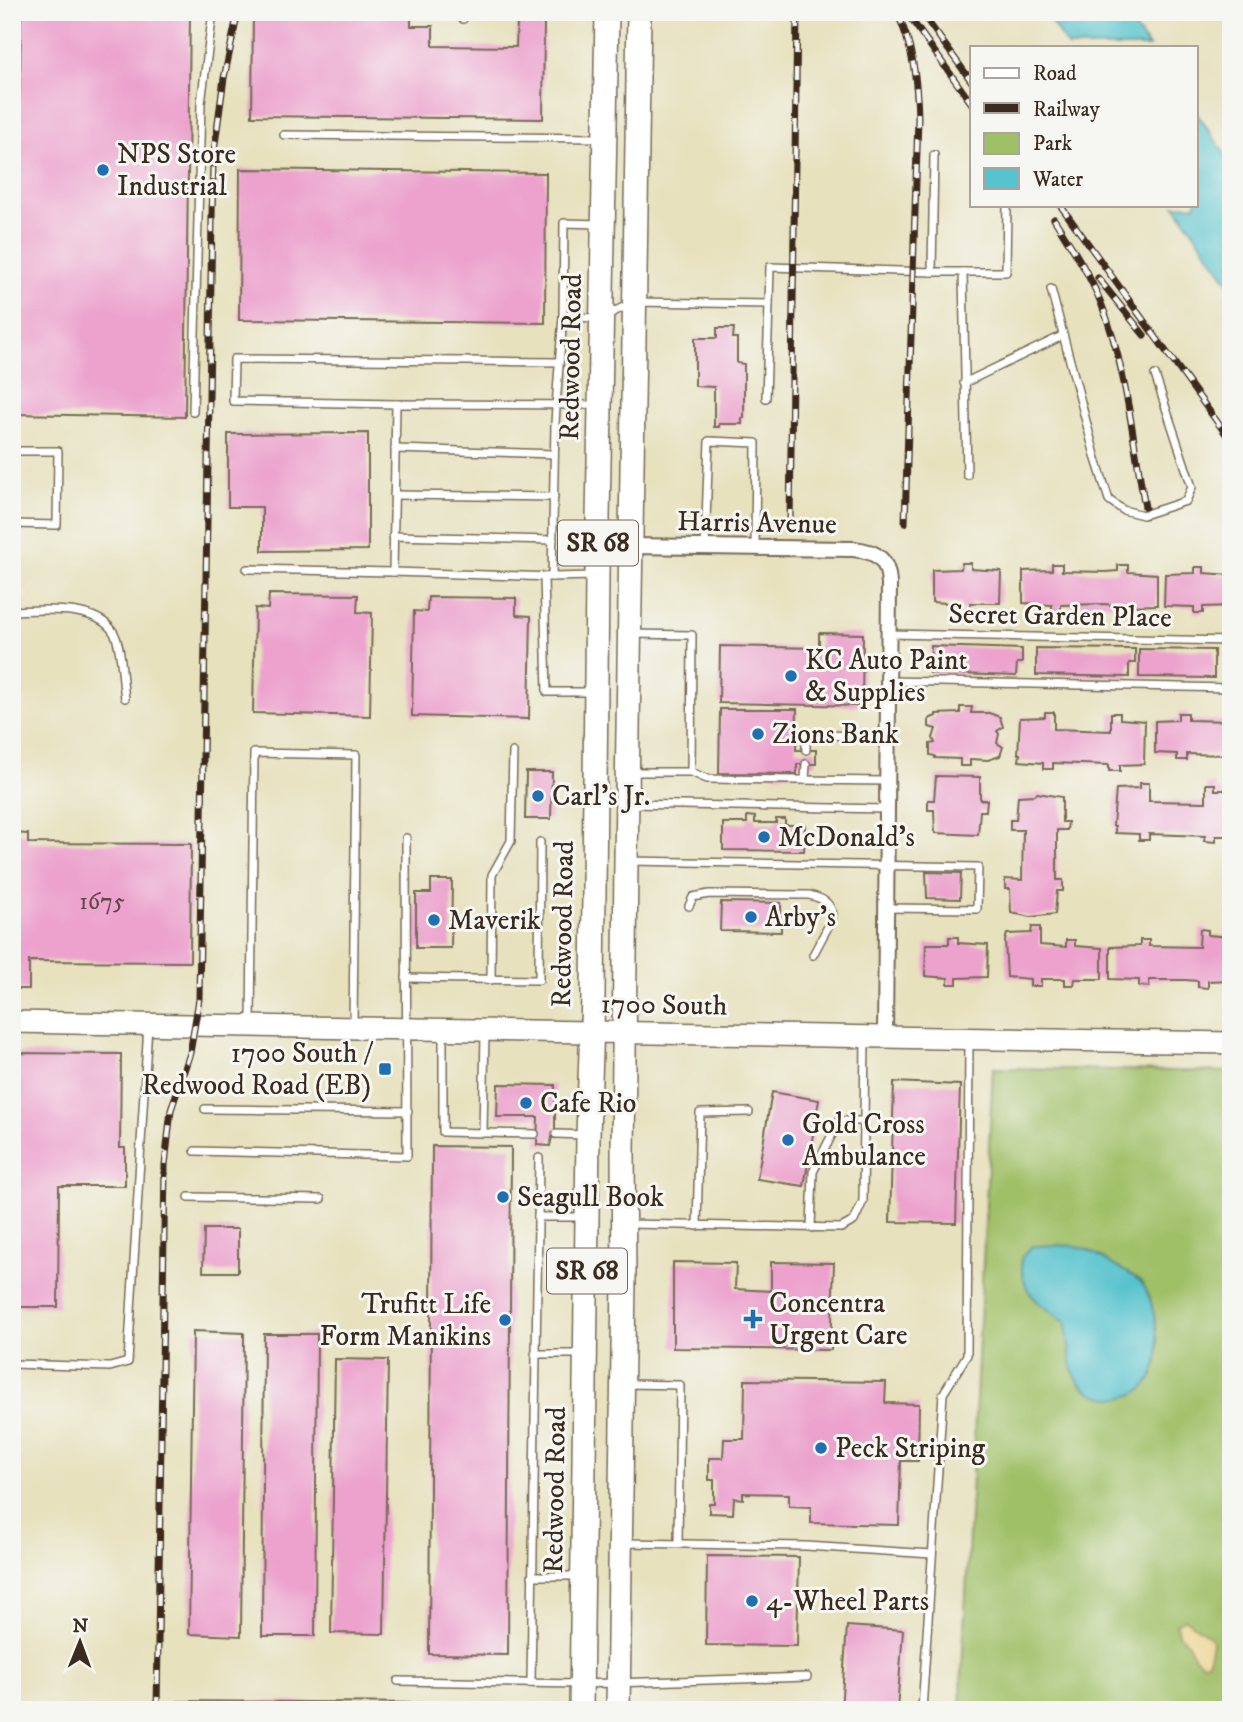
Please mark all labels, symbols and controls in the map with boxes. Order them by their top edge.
legend [970,46,1198,206]
text: Road [1033,61,1077,87]
text: Railway [1033,97,1101,123]
text: Park [1033,131,1073,157]
place label: NPS Store Industrial [117,137,236,204]
marker: NPS Store Industrial [95,162,111,178]
text: Water [1032,167,1083,193]
street label: Redwood Road [552,273,590,441]
street label: Harris Avenue [677,504,837,542]
road number: SR 68 [558,520,638,566]
street label: Secret Garden Place [948,597,1172,635]
place label: KC Auto Paint & Supplies [805,643,967,710]
marker: KC Auto Paint & Supplies [783,668,799,684]
place label: Zions Bank [772,717,899,752]
marker: Zions Bank [750,726,766,742]
place label: Carl's Jr. [552,779,650,814]
marker: Carl's Jr. [530,788,546,804]
place label: McDonald's [778,820,915,855]
marker: McDonald's [756,829,772,845]
street label: Redwood Road [544,840,582,1008]
house number: 1675 [79,887,125,917]
place label: Arby's [765,900,836,935]
place label: Maverik [448,903,541,938]
marker: Arby's [743,909,759,925]
marker: Maverik [426,912,442,928]
street label: 1700 South [600,986,728,1024]
place label: 1700 South / Redwood Road (EB) [142,1036,373,1103]
marker: 1700 South / Redwood Road (EB) [377,1061,393,1077]
place label: Cafe Rio [540,1086,636,1121]
marker: Cafe Rio [518,1095,534,1111]
place label: Gold Cross Ambulance [802,1107,926,1174]
marker: Gold Cross Ambulance [780,1132,796,1148]
place label: Seagull Book [517,1180,664,1215]
marker: Seagull Book [495,1189,511,1205]
road number: SR 68 [547,1248,627,1294]
place label: Concentra Urgent Care [769,1286,907,1353]
place label: Trufitt Life Form Manikins [319,1287,491,1354]
marker: Concentra Urgent Care [743,1309,763,1329]
marker: Trufitt Life Form Manikins [497,1312,513,1328]
street label: Redwood Road [536,1406,574,1574]
place label: Peck Striping [835,1431,986,1466]
marker: Peck Striping [813,1440,829,1456]
place label: 4-Wheel Parts [766,1584,929,1619]
marker: 4-Wheel Parts [744,1593,760,1609]
north arrow [46,1606,116,1676]
text: N [72,1615,89,1638]

